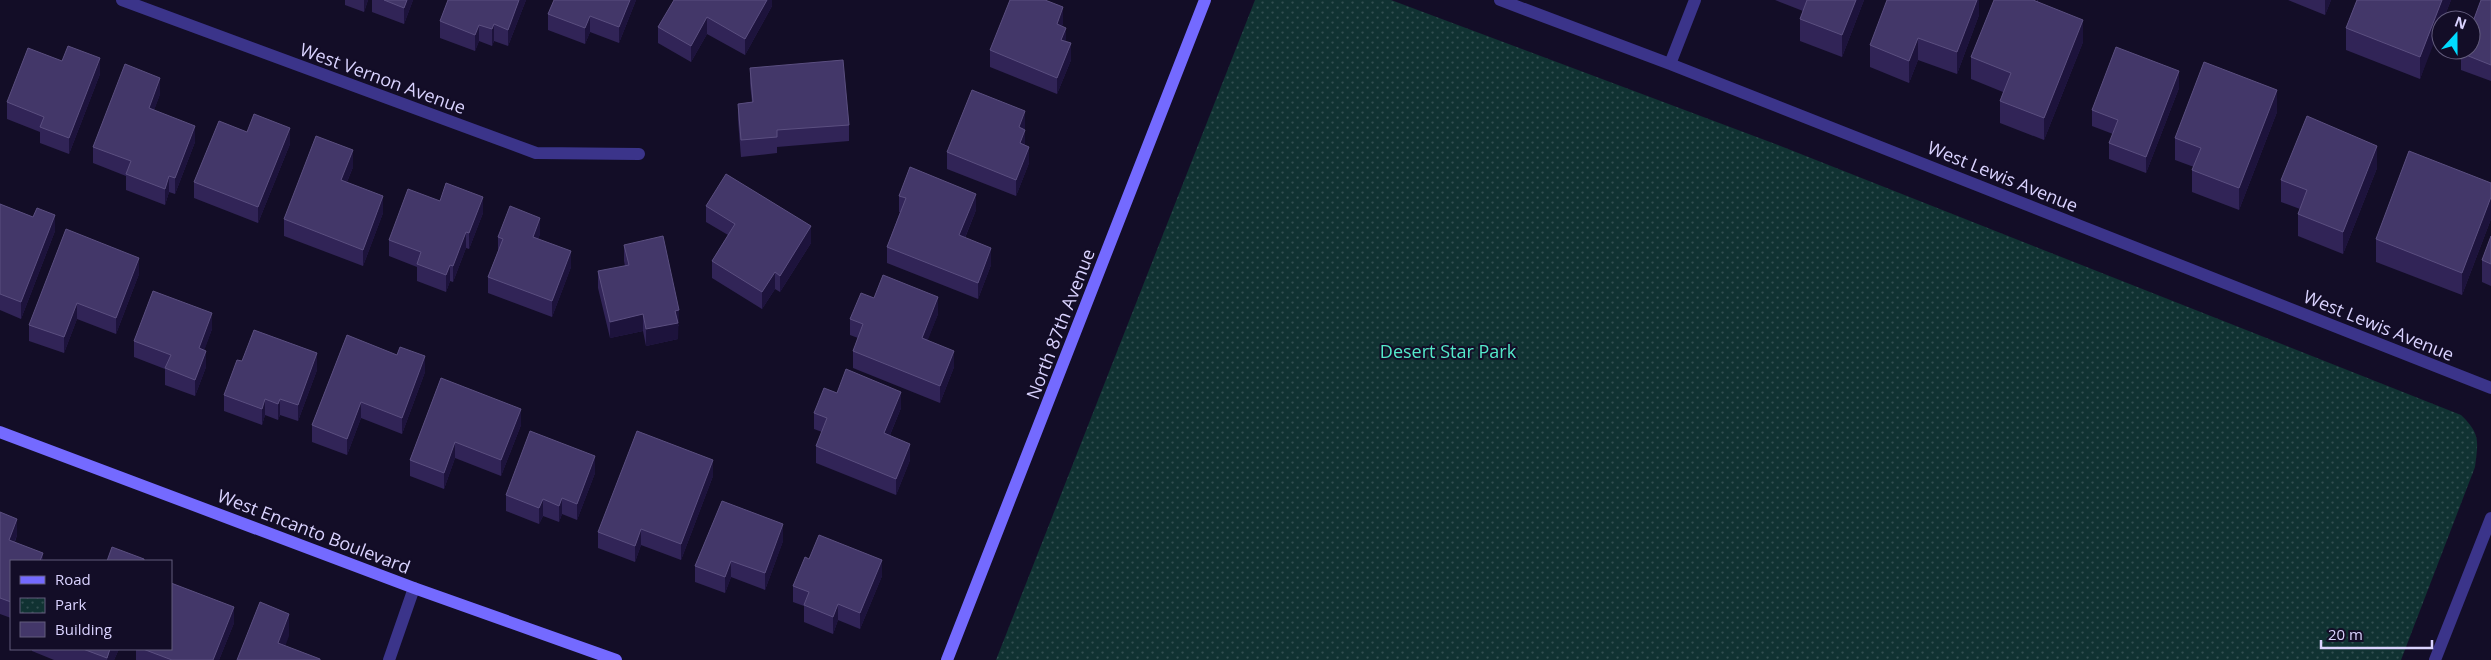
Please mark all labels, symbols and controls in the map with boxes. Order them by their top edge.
north arrow [2431,10,2481,60]
text: N [2452,11,2470,33]
street label: West Vernon Avenue [297,37,469,119]
street label: West Lewis Avenue [1924,135,2082,217]
street label: North 87th Avenue [1020,245,1100,403]
street label: West Lewis Avenue [2300,284,2458,366]
park label: Desert Star Park [1380,339,1517,363]
street label: West Encanto Boulevard [214,483,414,579]
legend [10,560,172,650]
text: Road [55,569,91,589]
text: Park [55,594,86,614]
scale bar [2321,618,2432,650]
text: Building [55,619,112,639]
text: 20 m [2328,624,2363,644]

